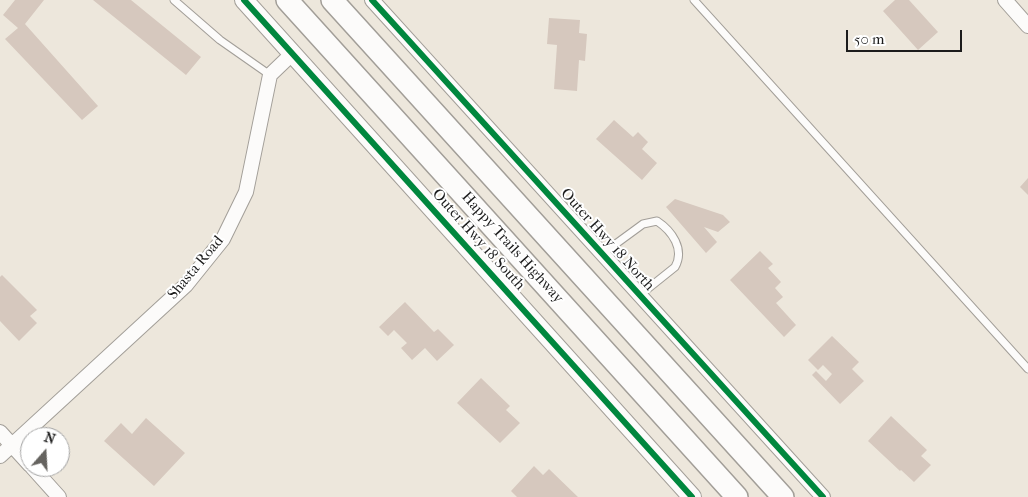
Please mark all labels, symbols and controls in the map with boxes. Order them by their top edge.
scale bar [848,20,964,52]
text: 50 m [854,30,884,48]
street label: Outer Hwy 18 North [556,185,658,295]
street label: Outer Hwy 18 South [428,186,528,294]
street label: Happy Trails Highway [457,189,567,307]
street label: Shasta Road [164,233,228,303]
north arrow [20,427,70,477]
text: N [42,429,58,448]

